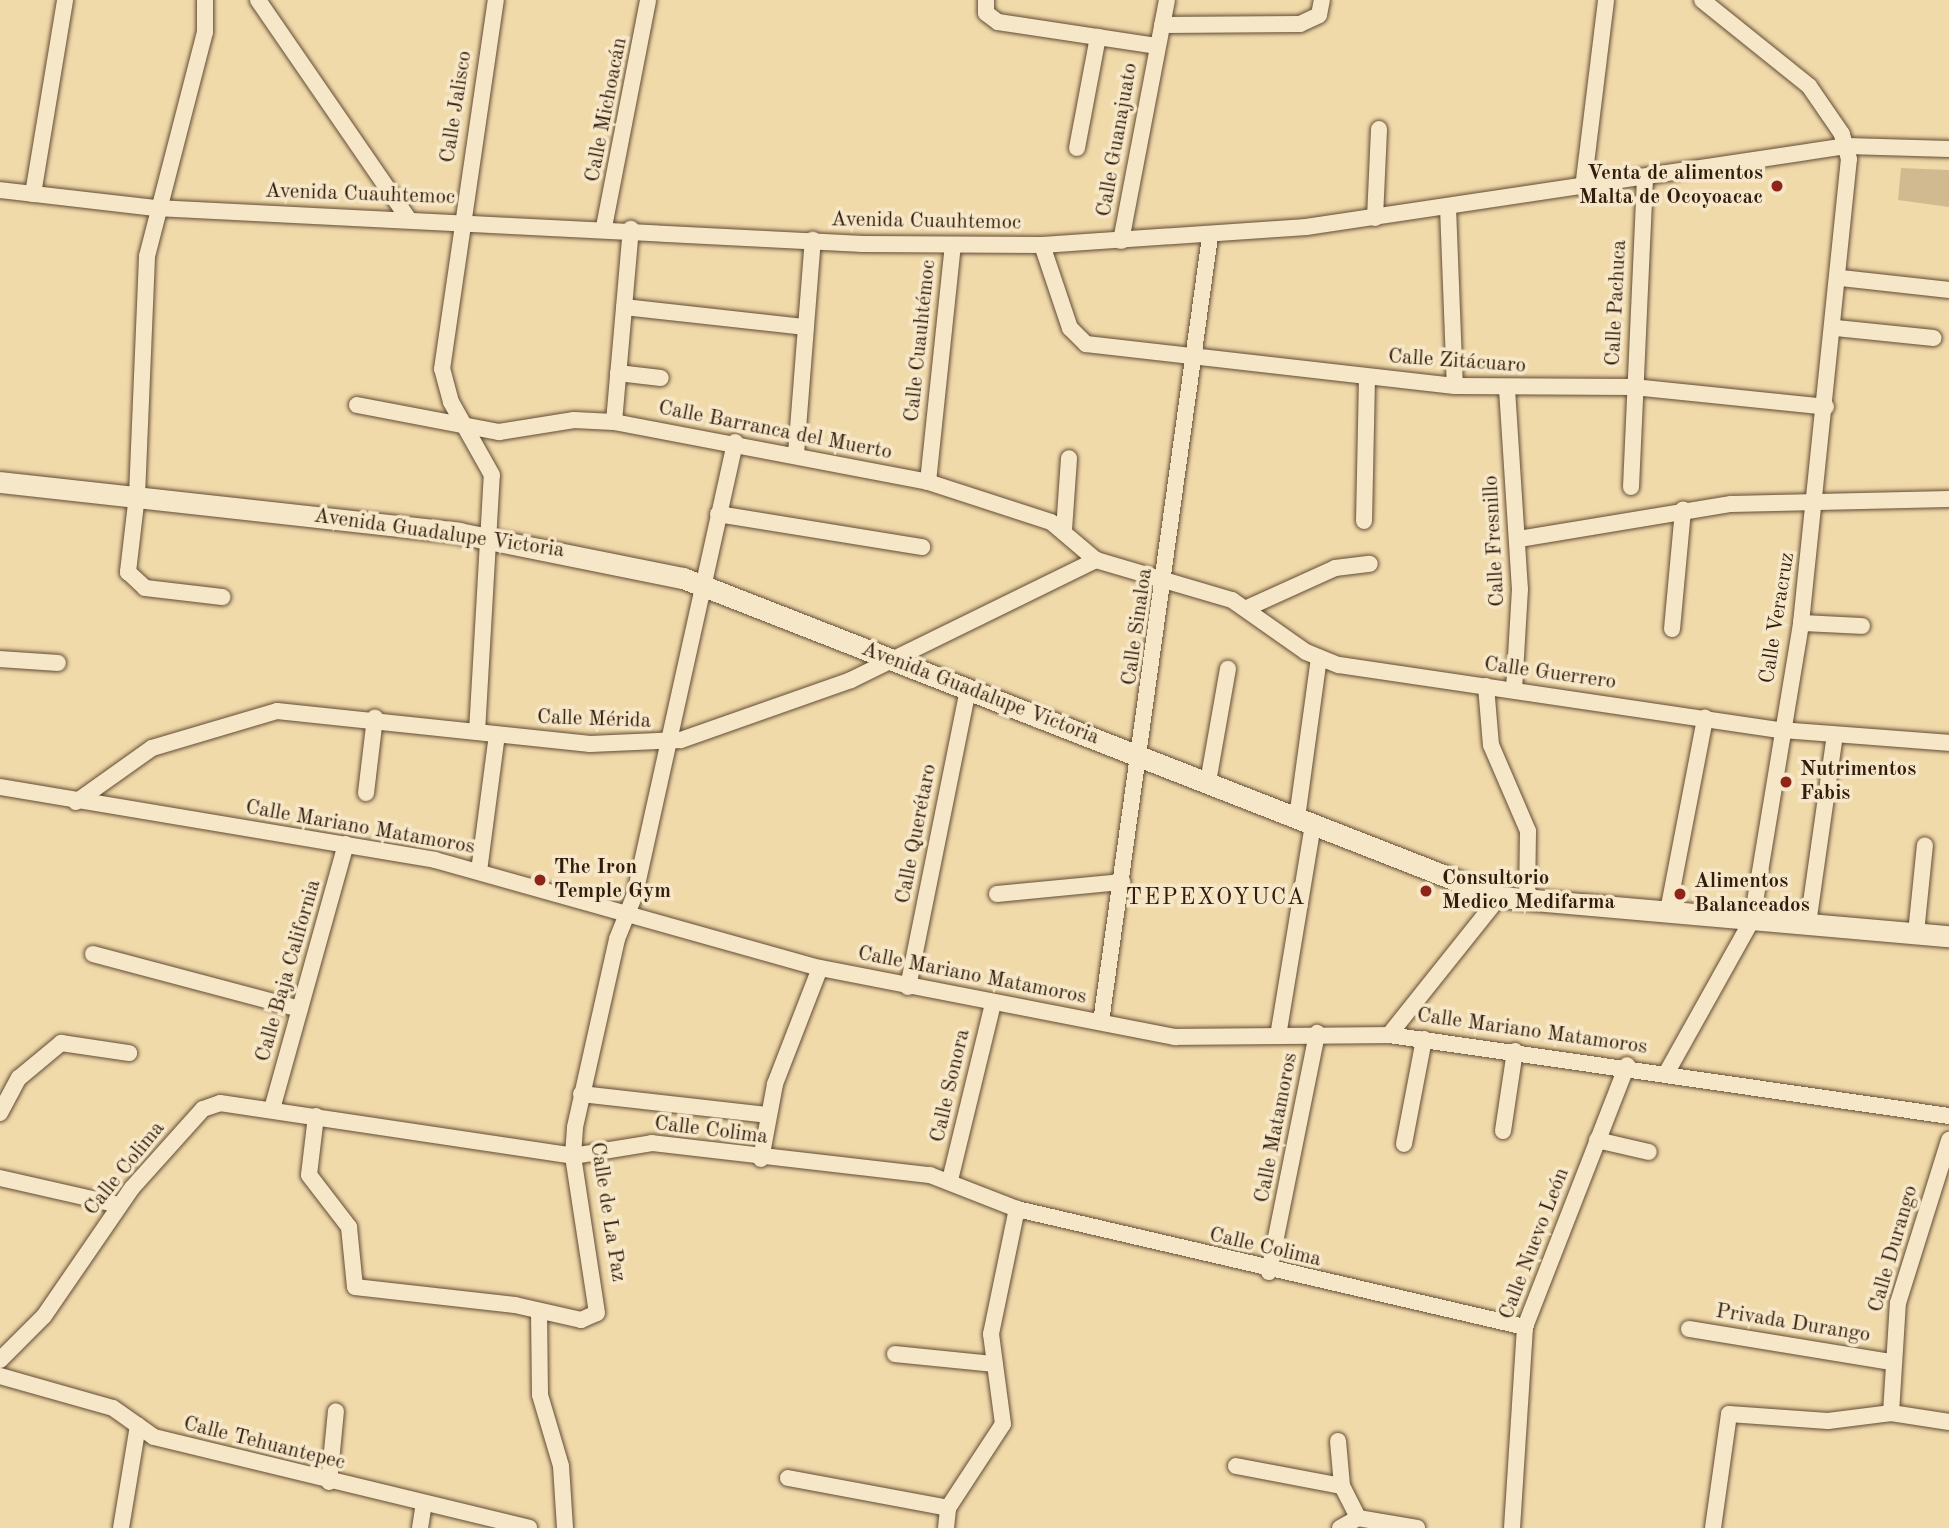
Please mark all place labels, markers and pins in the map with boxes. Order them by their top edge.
place label: Venta de alimentos Malta de Ocoyoacac [1579,161,1763,211]
marker: Venta de alimentos Malta de Ocoyoacac [1769,178,1785,194]
place label: Nutrimentos Fabis [1800,757,1916,807]
marker: Nutrimentos Fabis [1778,774,1794,790]
place label: The Iron Temple Gym [554,855,671,905]
place label: Consultorio Medico Medifarma [1442,866,1615,916]
place label: Alimentos Balanceados [1694,869,1810,919]
marker: The Iron Temple Gym [532,872,548,888]
marker: Consultorio Medico Medifarma [1416,881,1436,901]
marker: Alimentos Balanceados [1672,886,1688,902]

